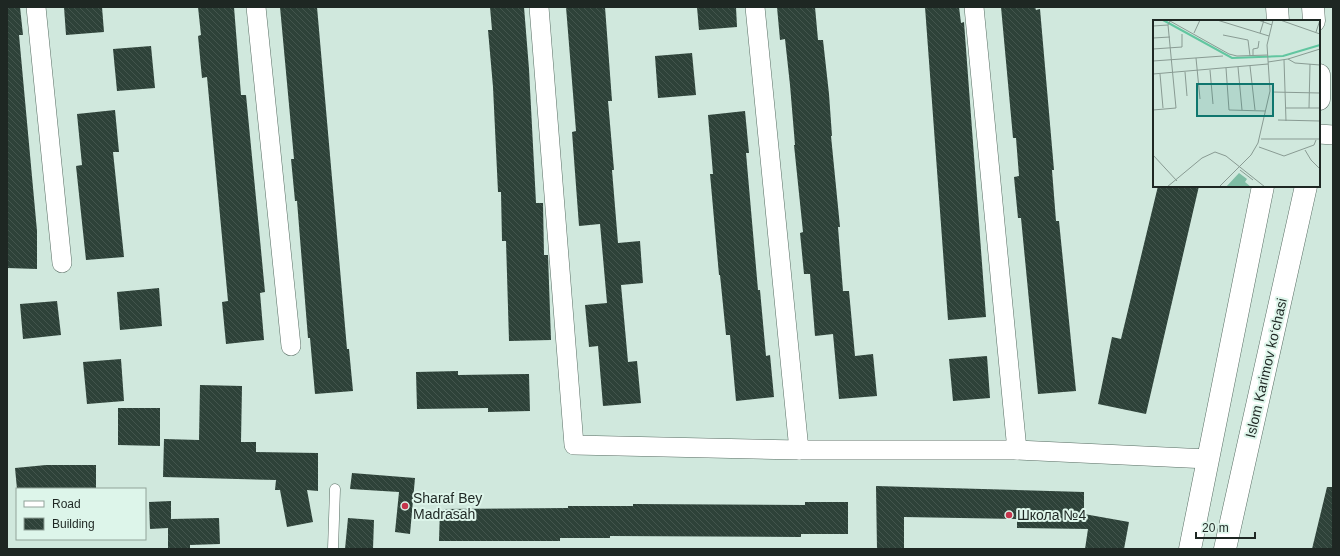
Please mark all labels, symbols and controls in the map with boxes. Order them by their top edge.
inset map [1153,20,1320,187]
street label: Islom Karimov ko‘chasi [1242,296,1290,440]
legend [16,488,146,540]
place label: Sharaf Bey Madrasah [413,490,482,522]
text: Road [52,497,81,511]
marker: Sharaf Bey Madrasah [400,501,410,511]
place label: Школа №4 [1017,507,1086,523]
marker: Школа №4 [1004,510,1014,520]
scale bar [1196,514,1255,540]
text: Building [52,517,95,531]
text: 20 m [1202,521,1229,535]

